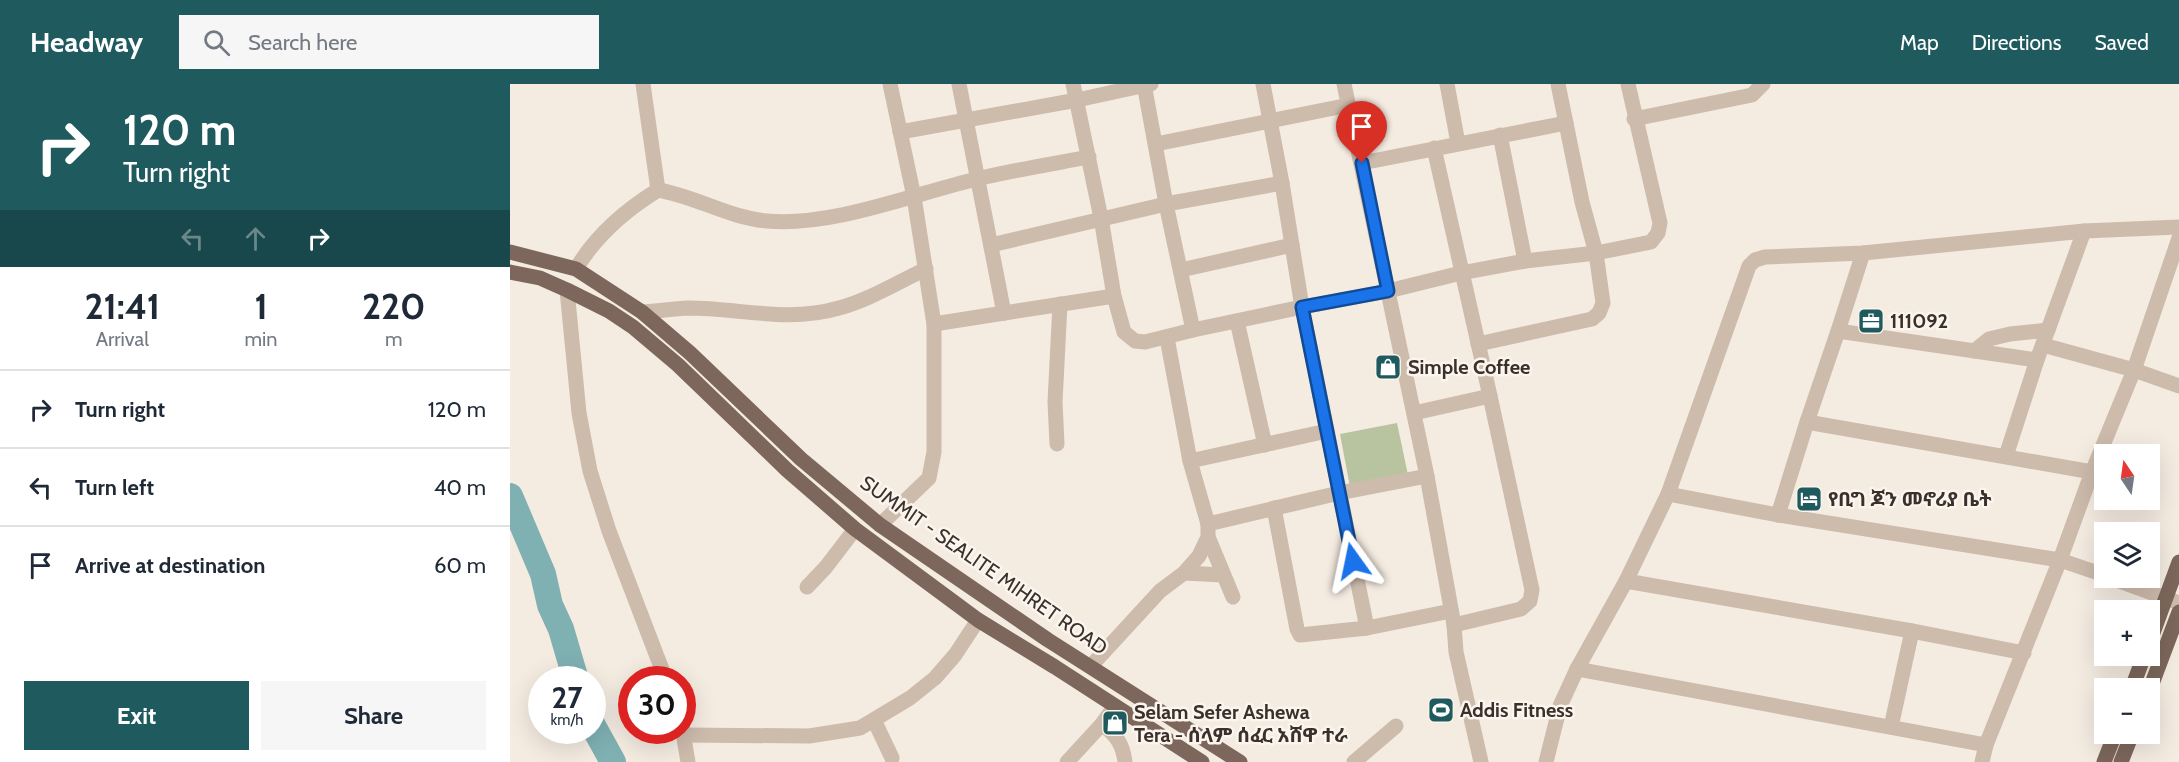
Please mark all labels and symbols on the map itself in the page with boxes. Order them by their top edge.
pin [1336,101,1387,163]
office icon: 111092 [1856,306,1886,336]
place label: 111092 [1890,309,1948,333]
shop icon: Simple Coffee [1373,352,1403,382]
place label: Simple Coffee [1408,355,1530,379]
north arrow [2094,444,2160,510]
street label: SUMMIT - SEALITE MIHRET ROAD [856,470,1112,660]
hotel icon: የቢግ ጆን መኖሪያ ቤት [1794,484,1824,514]
place label: የቢግ ጆን መኖሪያ ቤት [1828,487,1992,511]
position arrow [1321,529,1385,593]
speed limit sign: 30 [618,666,696,744]
sports icon: Addis Fitness [1426,695,1456,725]
place label: Addis Fitness [1460,698,1573,722]
place label: Selam Sefer Ashewa Tera - ሰላም ሰፈር አሸዋ ተራ [1134,700,1348,747]
shop icon: Selam Sefer Ashewa Tera - ሰላም ሰፈር አሸዋ ተራ [1100,708,1130,738]

